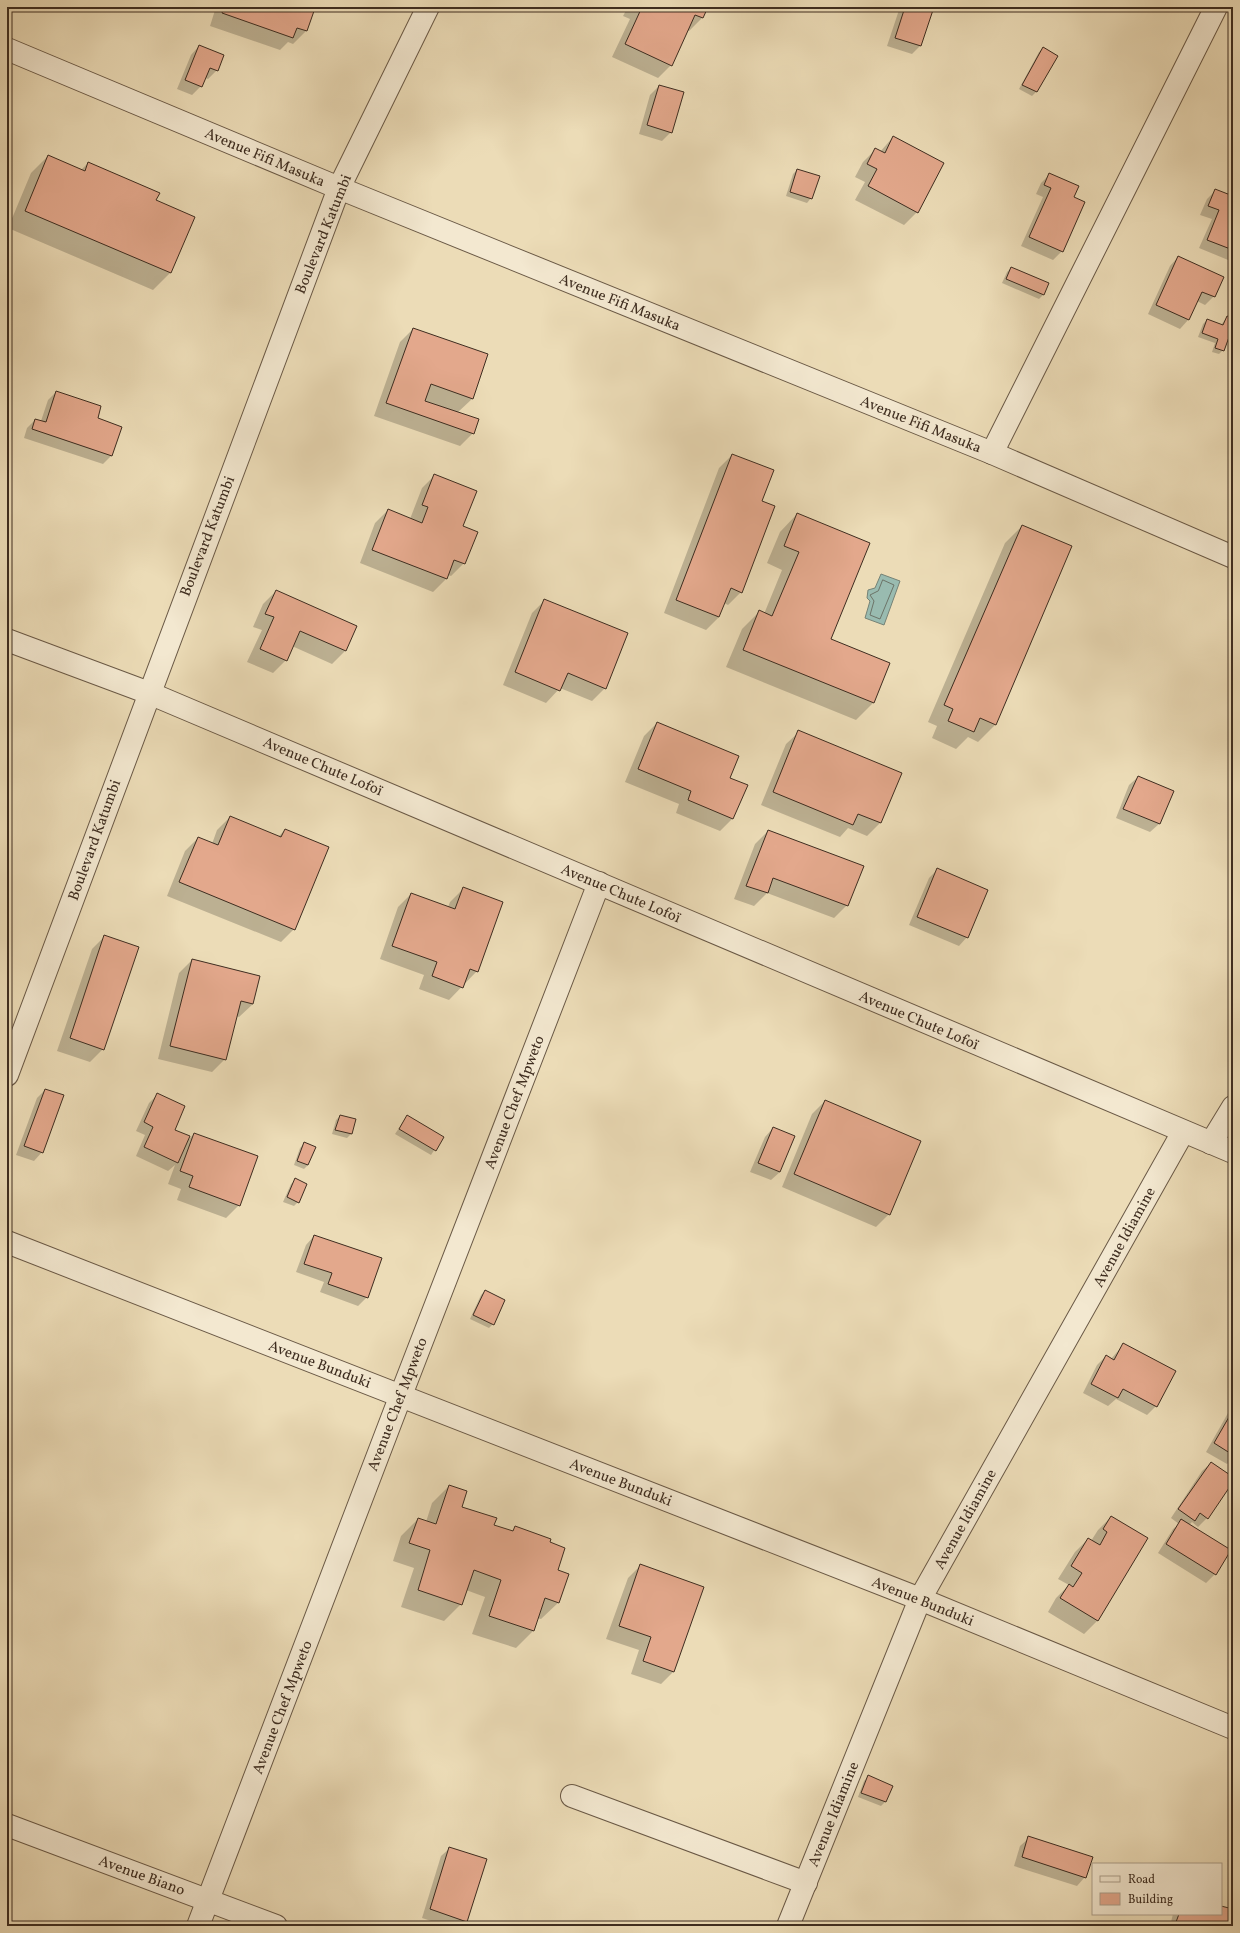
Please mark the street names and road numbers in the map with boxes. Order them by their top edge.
street label: Avenue Fifi Masuka [201,124,328,193]
street label: Boulevard Katumbi [291,172,358,298]
street label: Avenue Fifi Masuka [556,270,683,337]
street label: Avenue Fifi Masuka [857,392,984,459]
street label: Boulevard Katumbi [176,473,241,600]
street label: Avenue Chute Lofoï [259,733,386,802]
street label: Boulevard Katumbi [64,777,127,904]
street label: Avenue Chute Lofoï [557,860,684,929]
street label: Avenue Chute Lofoï [855,987,982,1056]
street label: Avenue Chef Mpweto [480,1033,551,1172]
street label: Avenue Idiamine [1089,1184,1162,1292]
street label: Avenue Chef Mpweto [363,1335,434,1474]
street label: Avenue Bunduki [265,1336,374,1395]
street label: Avenue Bunduki [566,1454,675,1513]
street label: Avenue Idiamine [930,1466,1003,1574]
street label: Avenue Bunduki [868,1572,977,1632]
street label: Avenue Chef Mpweto [248,1638,319,1777]
street label: Avenue Idiamine [804,1759,865,1870]
street label: Avenue Biano [95,1851,188,1902]

